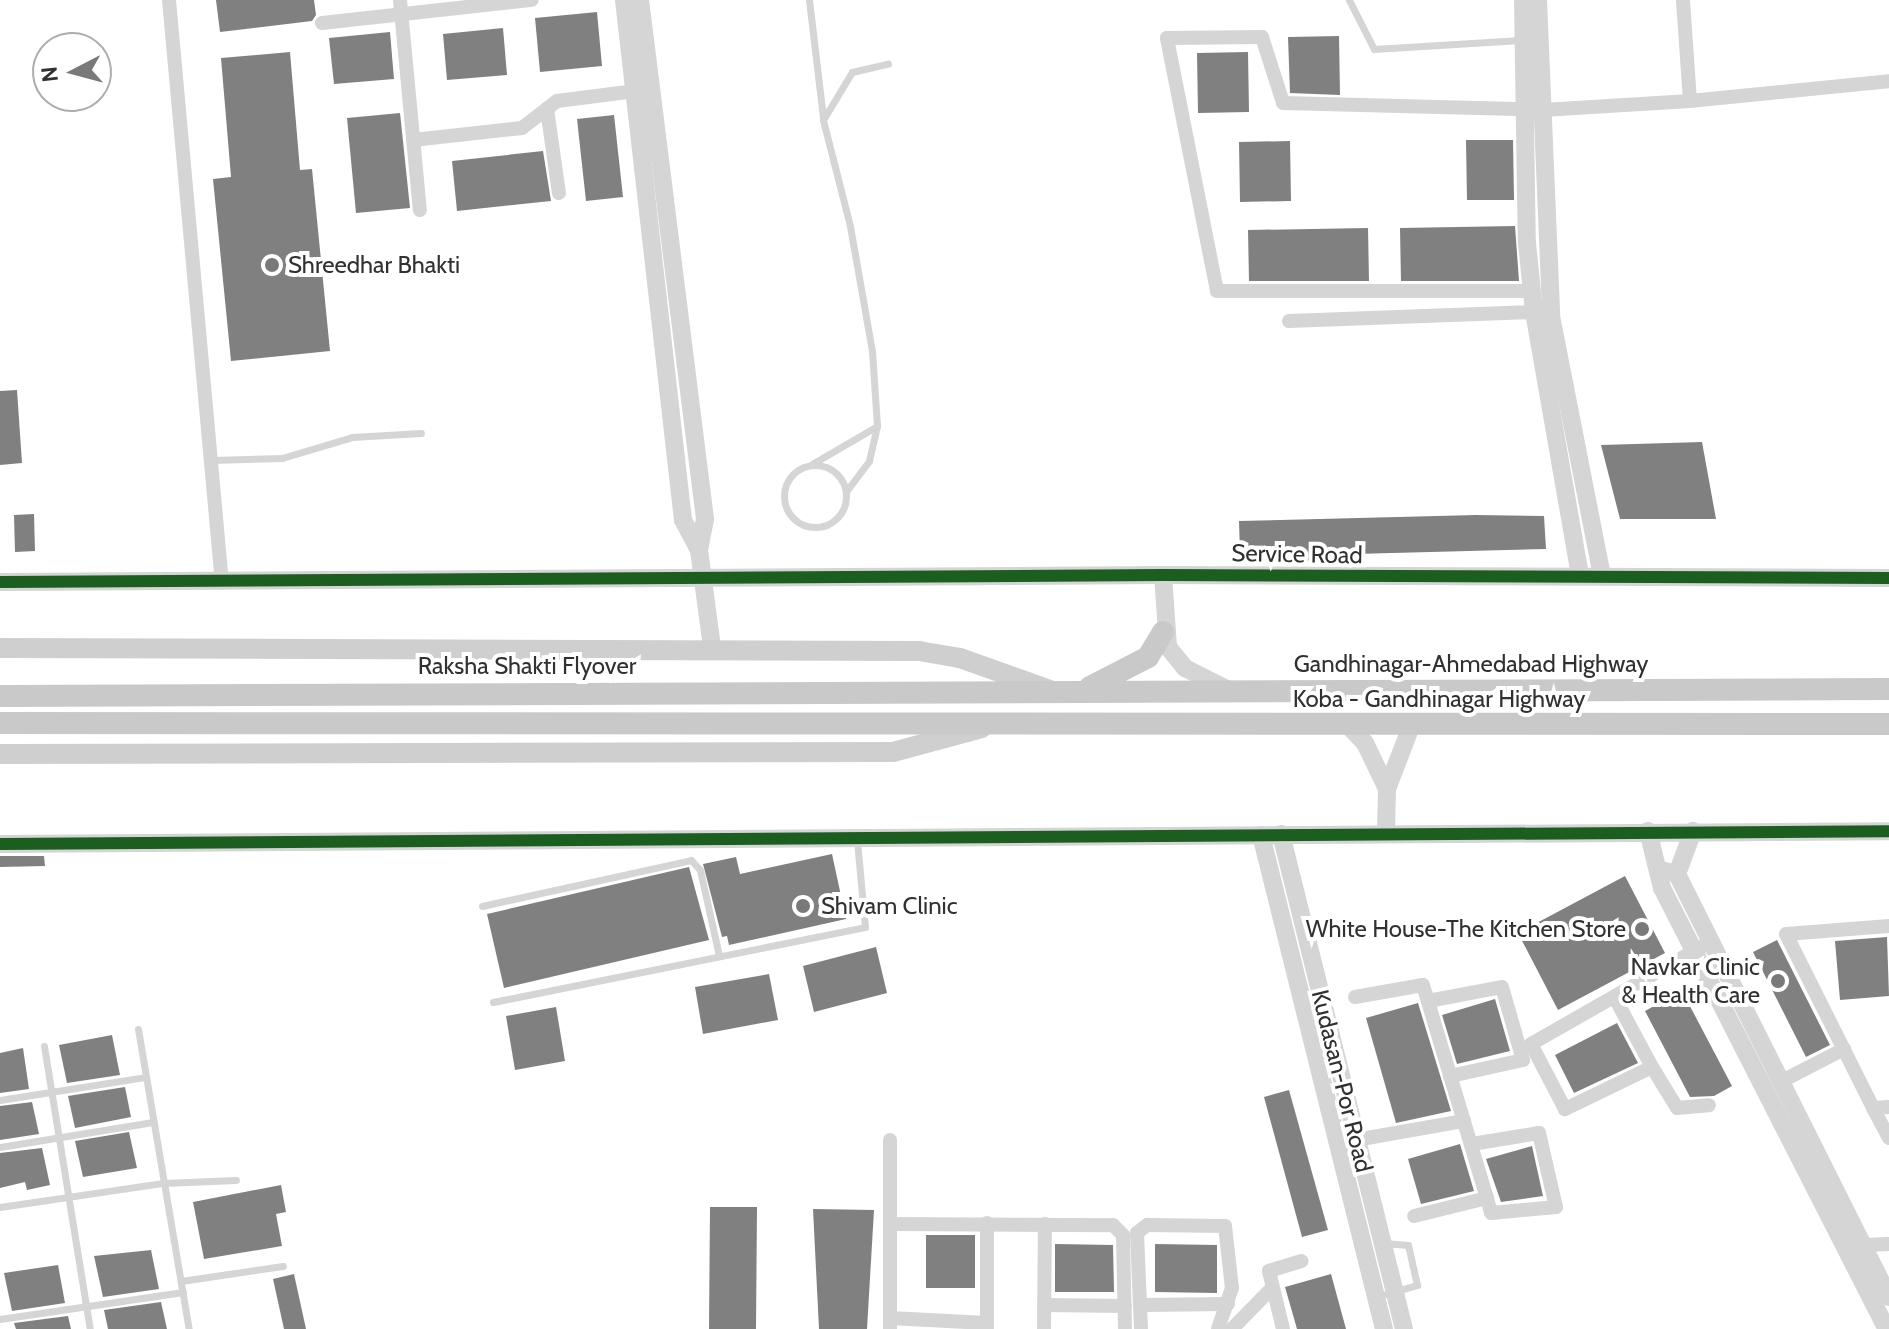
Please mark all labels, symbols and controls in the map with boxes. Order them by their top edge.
north arrow [32,32,112,112]
text: N [35,65,64,84]
place label: Shreedhar Bhakti [288,251,460,279]
marker: Shreedhar Bhakti [263,256,281,274]
street label: Service Road [1231,538,1363,570]
street label: Gandhinagar-Ahmedabad Highway [1294,650,1648,678]
street label: Raksha Shakti Flyover [418,652,636,680]
street label: Koba - Gandhinagar Highway [1293,685,1585,713]
place label: Shivam Clinic [821,892,958,920]
marker: Shivam Clinic [792,895,814,917]
place label: White House-The Kitchen Store [1306,915,1626,943]
marker: White House-The Kitchen Store [1633,920,1651,938]
place label: Navkar Clinic & Health Care [1622,953,1760,1009]
marker: Navkar Clinic & Health Care [1767,970,1789,992]
street label: Kudasan-Por Road [1305,987,1379,1175]

